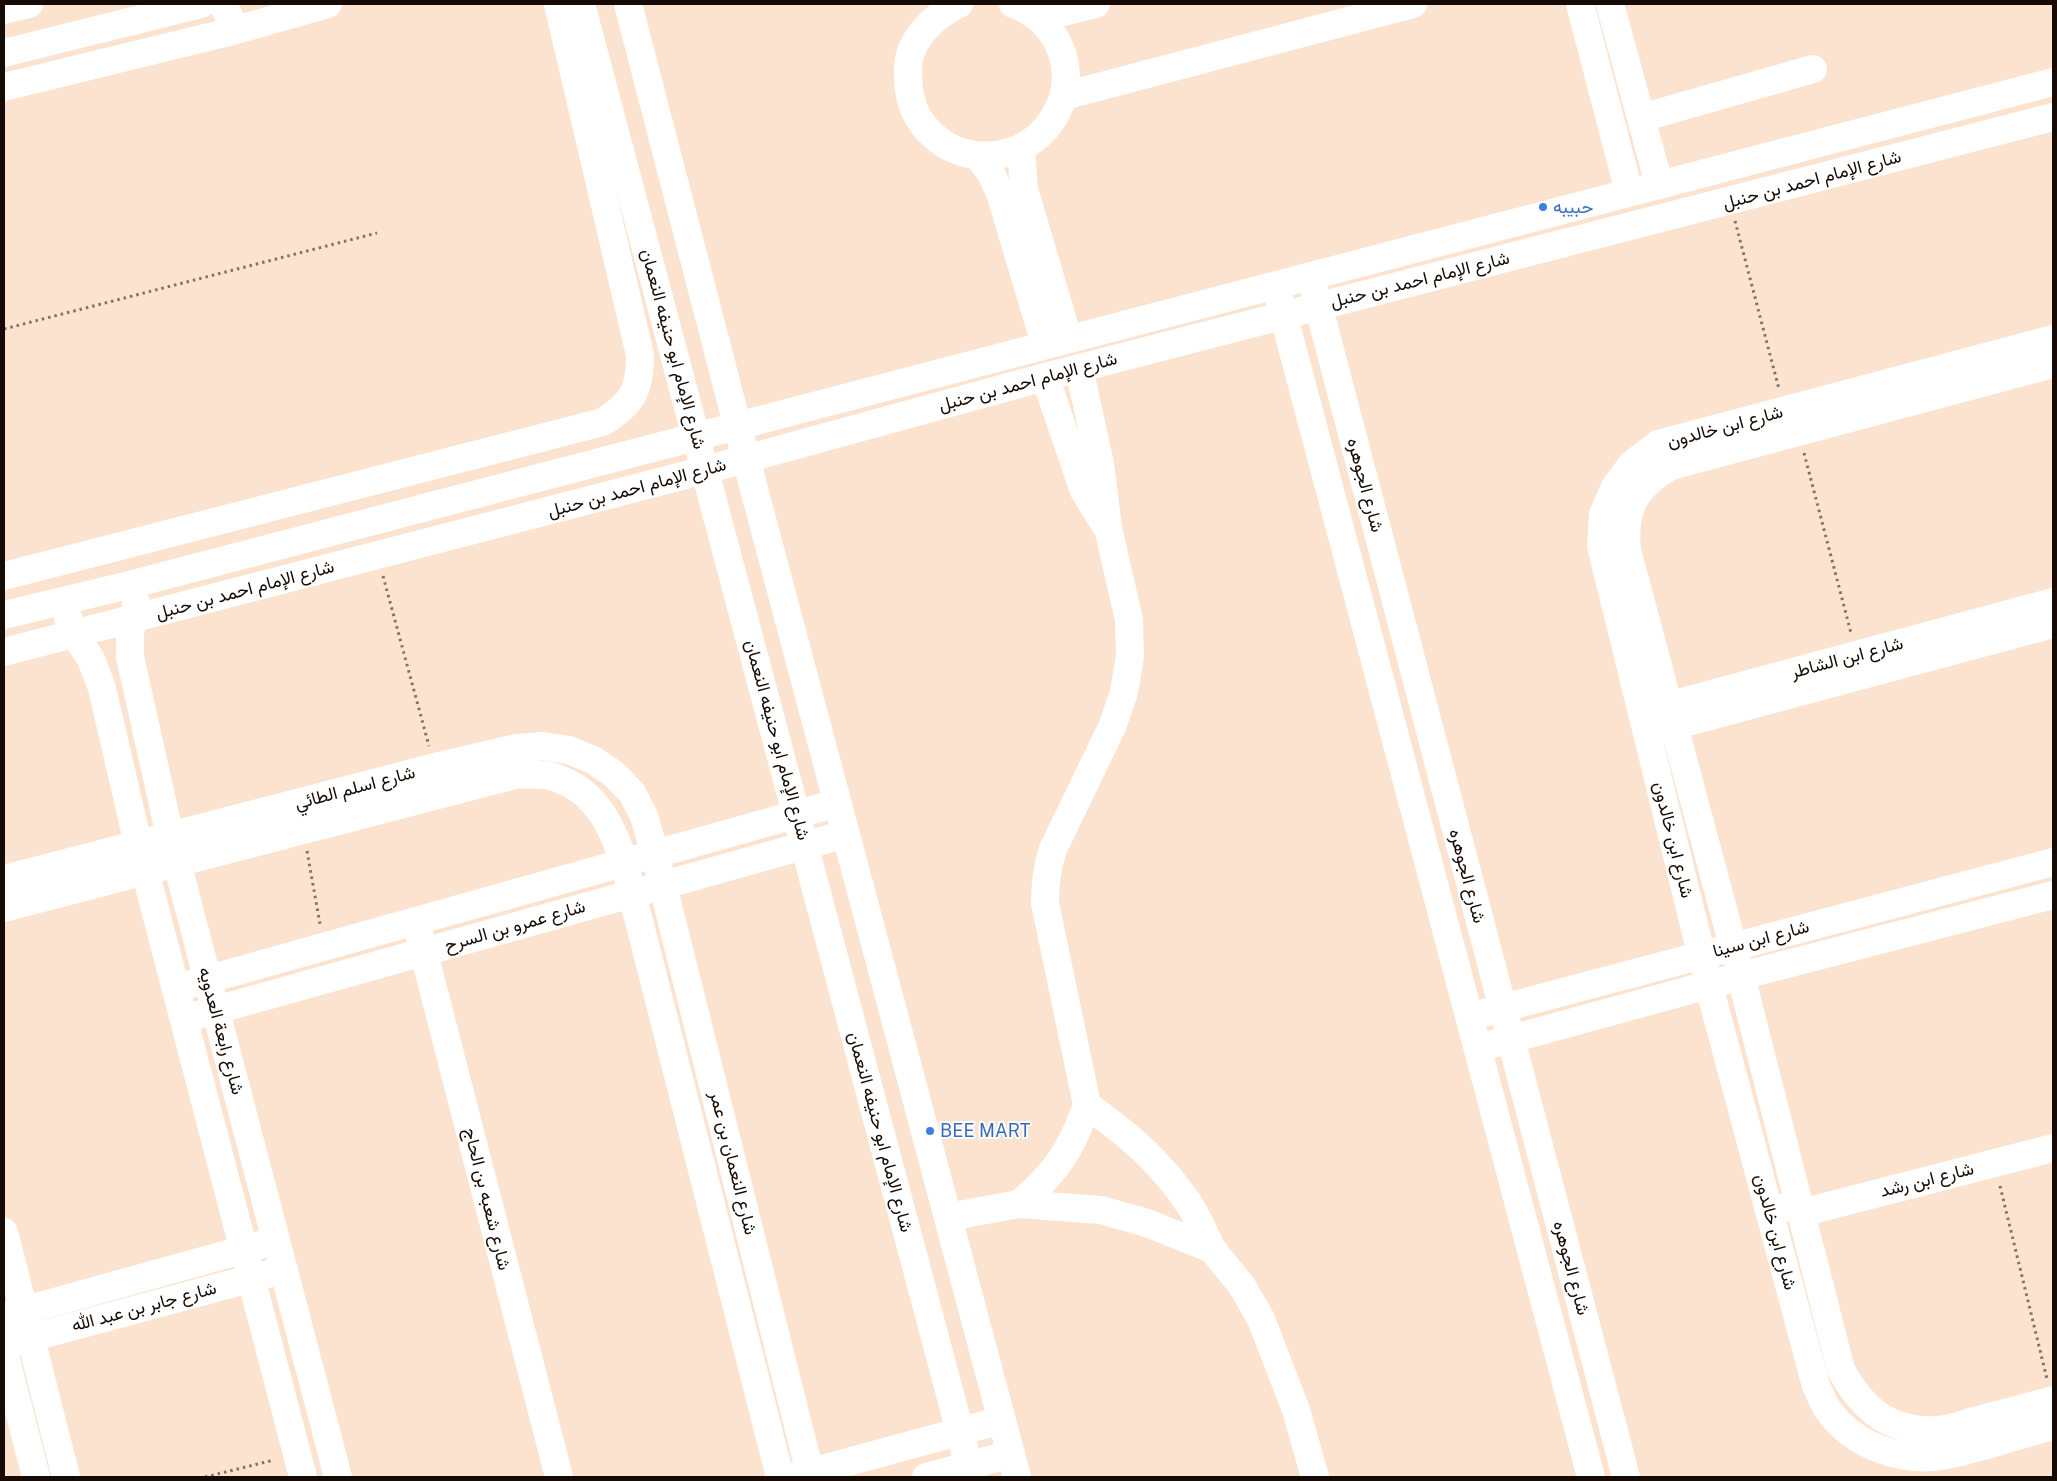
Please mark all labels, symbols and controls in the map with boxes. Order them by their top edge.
street label: شارع الإمام احمد بن حنبل [1720,146,1904,214]
place label: حبيبه [1553,196,1593,218]
marker: حبيبه [1537,201,1549,213]
street label: شارع الإمام ابو حنيفه النعمان [636,246,710,452]
street label: شارع الإمام احمد بن حنبل [1328,247,1512,313]
street label: شارع الإمام احمد بن حنبل [936,348,1120,416]
street label: شارع ابن خالدون [1665,401,1785,453]
street label: شارع الجوهره [1342,436,1388,534]
street label: شارع الإمام احمد بن حنبل [545,454,729,522]
street label: شارع الإمام احمد بن حنبل [153,556,337,624]
street label: شارع ابن الشاطر [1788,633,1906,683]
street label: شارع الإمام ابو حنيفه النعمان [740,637,814,843]
street label: شارع اسلم الطائي [292,762,418,814]
street label: شارع ابن خالدون [1648,780,1698,900]
street label: شارع الجوهره [1444,827,1490,925]
street label: شارع عمرو بن السرح [442,896,588,956]
street label: شارع ابن سينا [1710,916,1812,962]
street label: شارع رابعة العدويه [194,965,248,1097]
street label: شارع الإمام ابو حنيفه النعمان [843,1029,917,1235]
street label: شارع النعمان بن عمر [705,1089,761,1237]
place label: BEE MART [940,1120,1030,1142]
marker: BEE MART [924,1125,936,1137]
street label: شارع شعبه بن الحاج [459,1126,515,1272]
street label: شارع ابن رشد [1878,1158,1976,1202]
street label: شارع ابن خالدون [1749,1172,1801,1292]
street label: شارع الجوهره [1548,1219,1594,1317]
street label: شارع جابر بن عبد الله [69,1277,219,1337]

